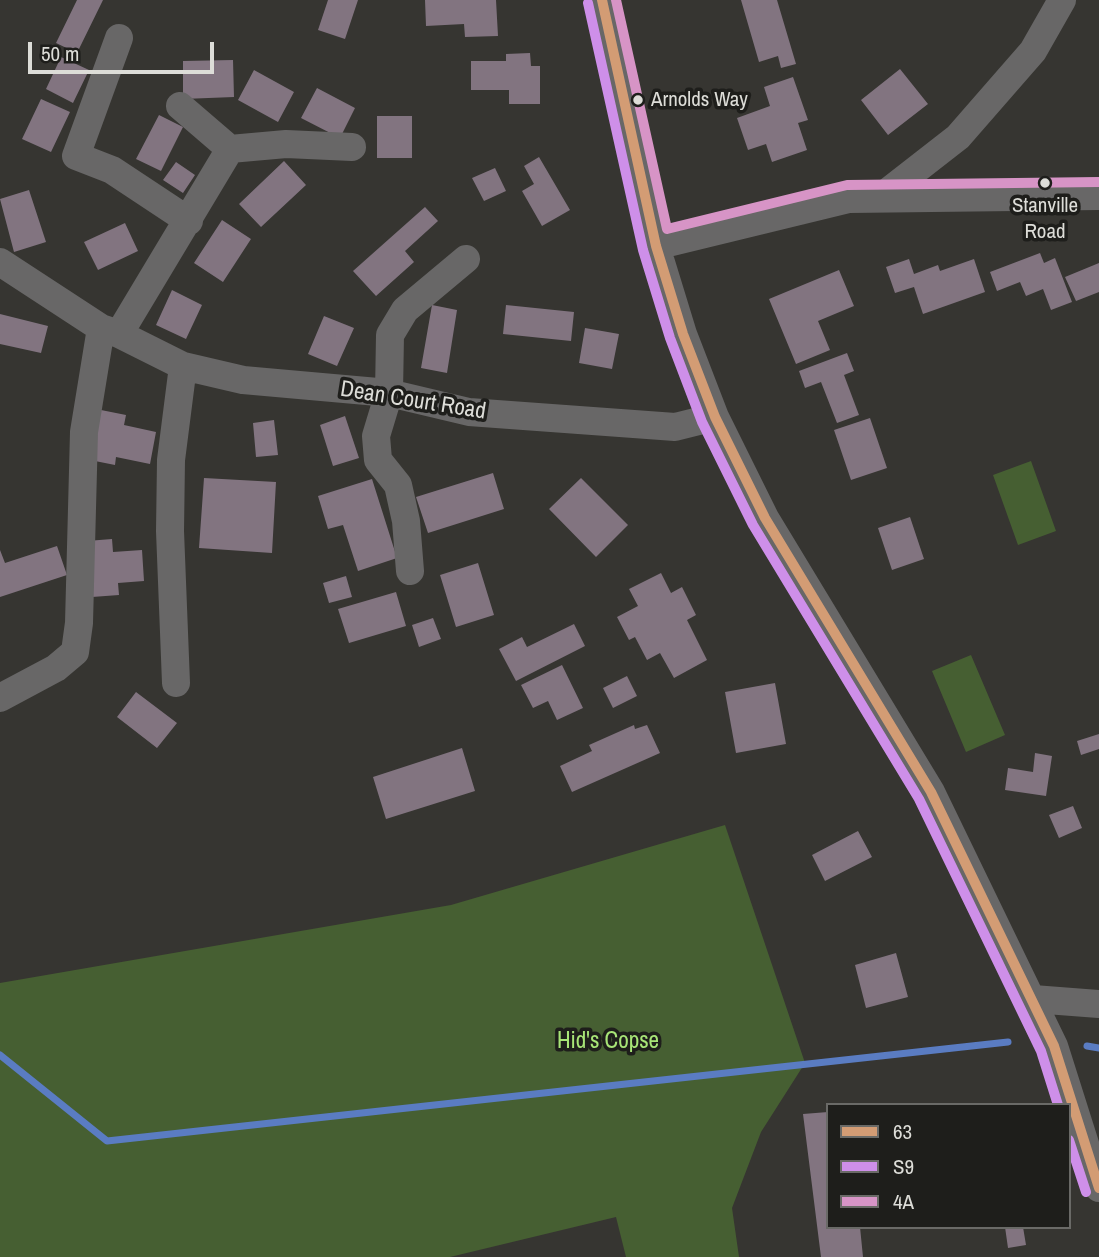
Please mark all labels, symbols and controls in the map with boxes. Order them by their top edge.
scale bar [32,28,217,72]
text: 50 m [41,39,79,68]
place label: Arnolds Way [651,87,748,113]
marker: Arnolds Way [631,93,645,107]
marker: Stanville Road [1038,176,1052,190]
place label: Stanville Road [1012,193,1078,243]
street label: Dean Court Road [338,376,488,426]
park label: Hid's Copse [557,1028,659,1056]
legend [826,1103,1071,1229]
text: 63 [893,1117,912,1146]
text: S9 [893,1152,914,1181]
text: 4A [893,1187,914,1216]

